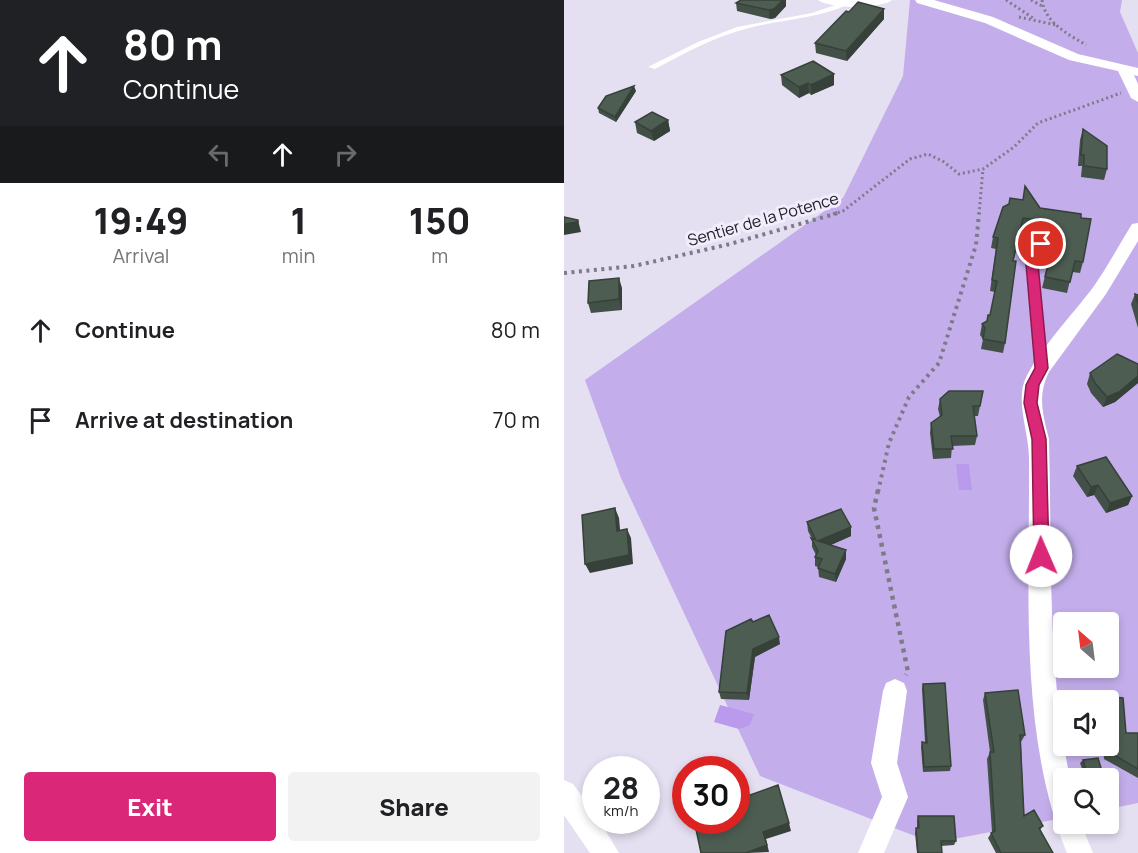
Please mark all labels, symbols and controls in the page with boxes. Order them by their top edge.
text: 80 m [123,15,223,73]
icon: ahead [24,24,102,102]
text: Continue [123,70,239,107]
icon: left [203,138,236,171]
icon: ahead [266,138,299,171]
icon: right [329,138,362,171]
street label: Sentier de la Potence [685,187,841,251]
text: 19:49 [93,196,188,245]
text: 1 [290,196,307,245]
text: 150 [409,196,471,245]
pin [1015,218,1066,269]
icon: arrive [1024,227,1057,260]
text: Arrival [112,242,169,269]
text: min [282,242,315,269]
text: m [431,242,448,269]
icon: ahead [24,314,57,347]
text: Continue [75,315,175,345]
text: 80 m [491,315,540,345]
icon: arrive [24,404,57,437]
text: Arrive at destination [75,405,293,435]
text: 70 m [492,405,540,435]
position arrow [1009,524,1073,588]
north arrow [1053,612,1119,678]
map controls [1053,612,1119,834]
button: sound [1053,690,1119,756]
speed limit sign: 30 [672,756,750,834]
text: 28 [603,767,639,808]
button: search [1053,768,1119,834]
button: Exit [24,772,276,841]
button: Share [288,772,540,841]
text: km/h [604,800,638,821]

